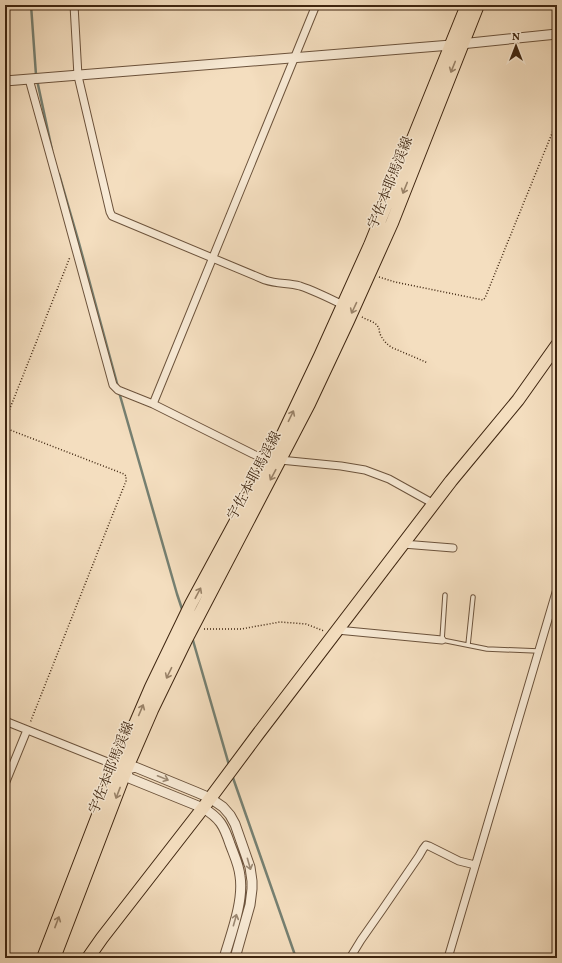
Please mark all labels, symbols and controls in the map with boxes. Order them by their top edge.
north arrow [496,26,536,66]
text: N [512,30,520,45]
one-way arrow [449,61,457,73]
street label: 宇佐本耶馬渓線 [364,134,418,232]
one-way arrow [401,181,409,193]
one-way arrow [350,301,358,313]
one-way arrow [288,410,295,422]
street label: 宇佐本耶馬渓線 [224,428,286,524]
one-way arrow [268,468,276,480]
one-way arrow [194,587,202,599]
one-way arrow [165,667,172,679]
one-way arrow [138,704,146,716]
street label: 宇佐本耶馬渓線 [85,719,139,817]
one-way arrow [156,775,168,783]
one-way arrow [113,786,121,798]
one-way arrow [246,857,253,870]
one-way arrow [232,914,239,927]
one-way arrow [54,916,62,928]

